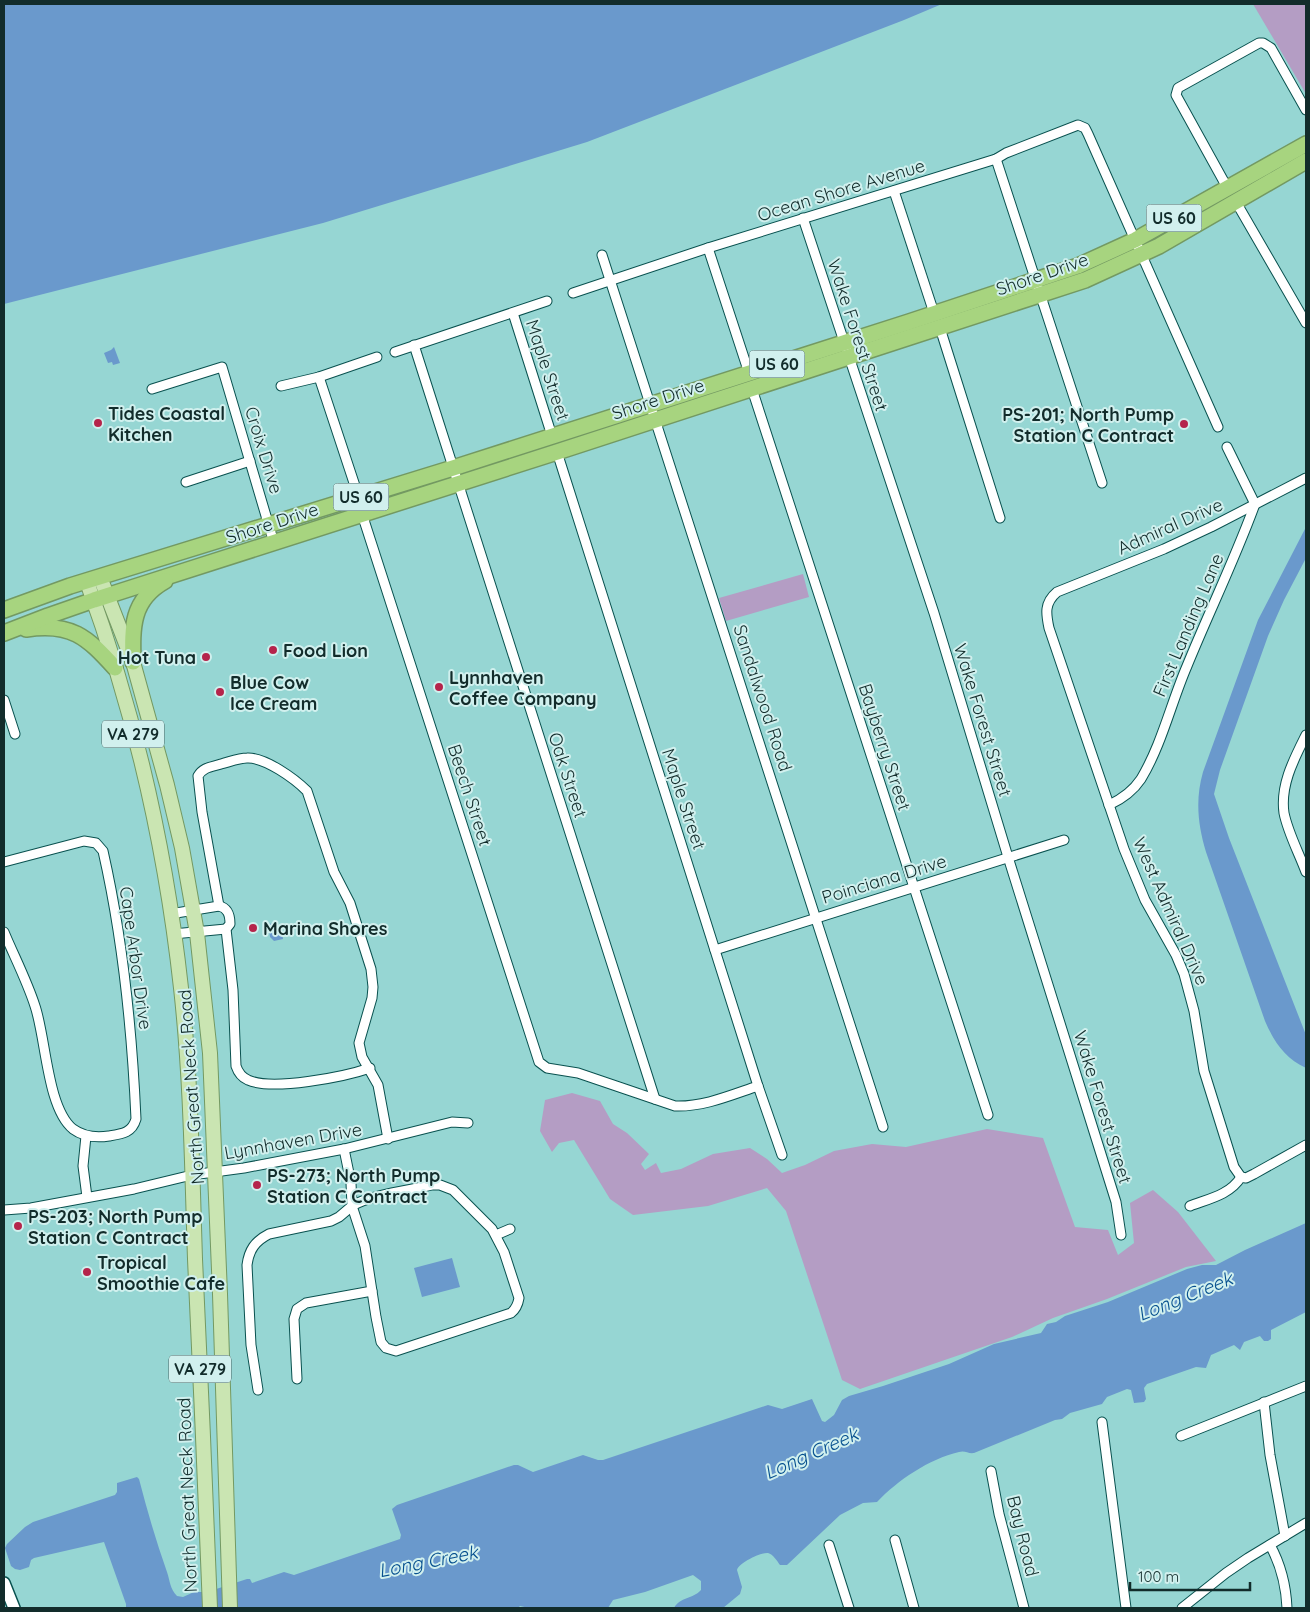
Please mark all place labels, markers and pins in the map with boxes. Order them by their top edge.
place label: Tides Coastal Kitchen [108,402,225,446]
place label: PS-201; North Pump Station C Contract [1002,403,1174,447]
marker: Tides Coastal Kitchen [92,417,104,429]
marker: PS-201; North Pump Station C Contract [1178,418,1190,430]
place label: Food Lion [283,639,368,662]
marker: Food Lion [267,644,279,656]
place label: Hot Tuna [118,646,196,669]
marker: Hot Tuna [200,651,212,663]
place label: Lynnhaven Coffee Company [449,666,596,710]
place label: Blue Cow Ice Cream [230,671,317,715]
marker: Lynnhaven Coffee Company [433,681,445,693]
marker: Blue Cow Ice Cream [214,686,226,698]
place label: Marina Shores [263,917,388,940]
marker: Marina Shores [247,922,259,934]
place label: PS-273; North Pump Station C Contract [267,1164,440,1208]
marker: PS-273; North Pump Station C Contract [251,1179,263,1191]
place label: PS-203; North Pump Station C Contract [28,1205,202,1249]
marker: PS-203; North Pump Station C Contract [12,1220,24,1232]
place label: Tropical Smoothie Cafe [97,1251,225,1295]
marker: Tropical Smoothie Cafe [81,1266,93,1278]

